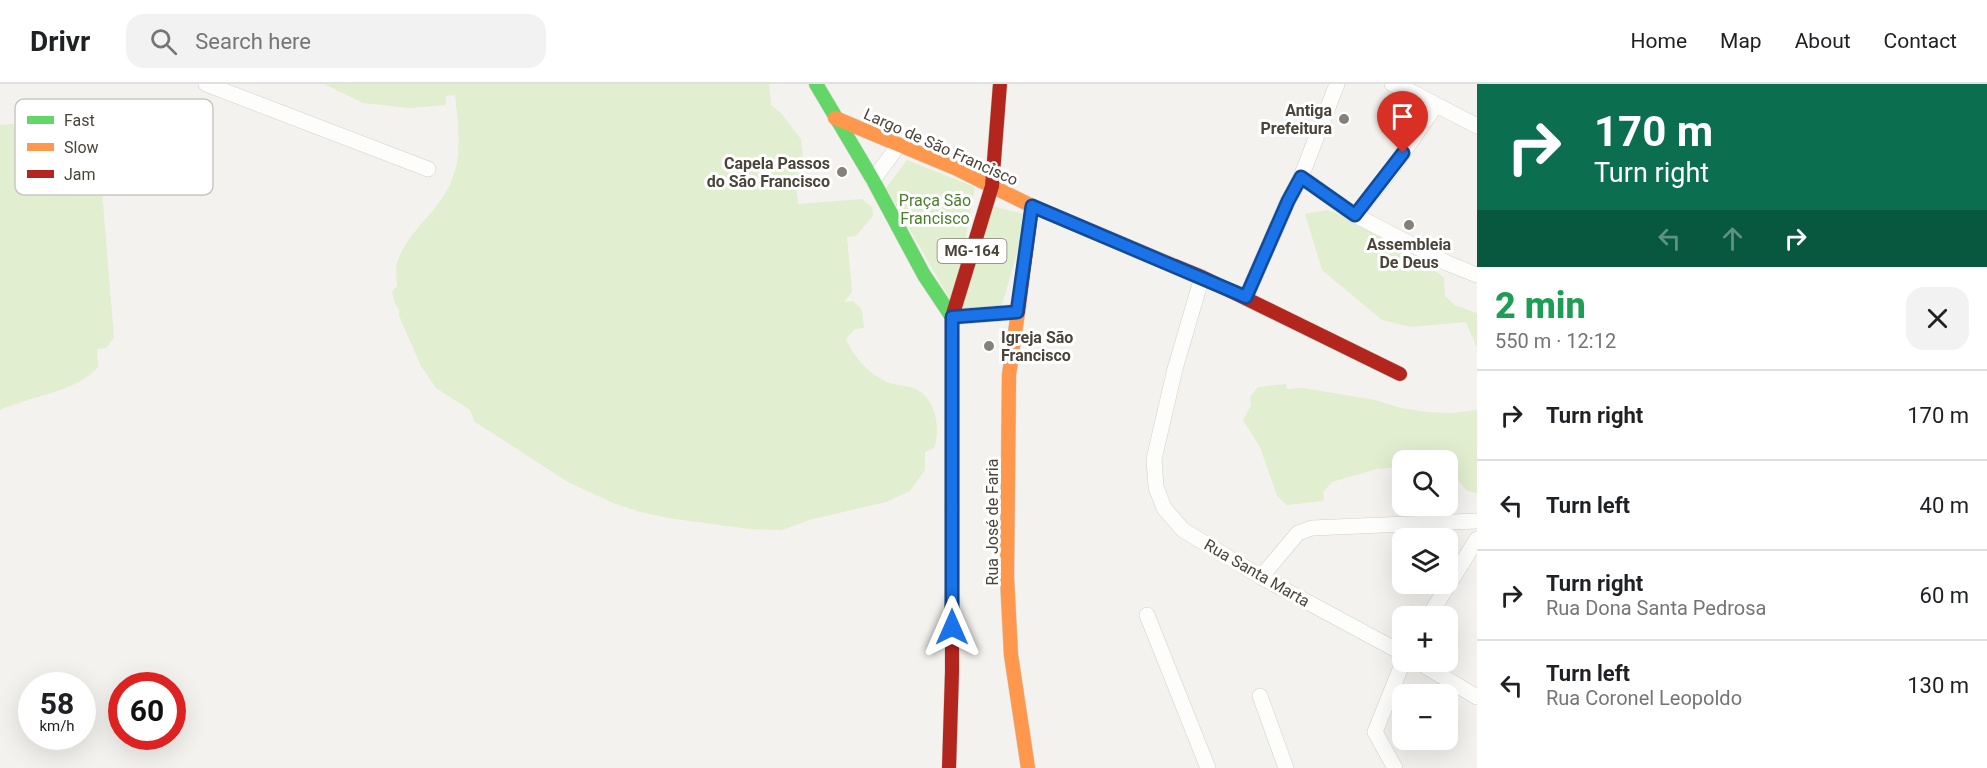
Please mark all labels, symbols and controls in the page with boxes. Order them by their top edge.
search box [126,14,546,68]
text: Drivr [30,25,90,58]
icon: search [147,25,180,58]
text: Search here [195,29,311,54]
text: Home [1631,29,1687,53]
text: Map [1720,29,1762,53]
text: About [1795,29,1851,53]
text: Contact [1884,29,1957,53]
pin [1377,91,1428,153]
legend [15,99,213,195]
icon: arrive [1386,100,1419,133]
place label: Antiga Prefeitura [1260,101,1332,138]
street label: Largo de São Francisco [861,104,1021,190]
text: 170 m [1594,107,1713,156]
icon: right [1495,108,1573,186]
text: Fast [64,111,95,130]
marker: Antiga Prefeitura [1337,112,1351,126]
text: Slow [64,138,99,157]
place label: Capela Passos do São Francisco [707,154,830,191]
text: Turn right [1594,157,1709,189]
text: Jam [64,165,96,184]
marker: Capela Passos do São Francisco [835,165,849,179]
park label: Praça São Francisco [899,191,971,228]
marker: Assembleia De Deus [1402,218,1416,232]
icon: left [1653,222,1686,255]
icon: ahead [1716,222,1749,255]
icon: right [1779,222,1812,255]
place label: Assembleia De Deus [1367,235,1452,272]
road number: MG-164 [938,239,1006,263]
text: 2 min [1495,285,1586,327]
button: close [1906,287,1969,350]
place label: Igreja São Francisco [1001,328,1073,365]
text: 550 m · 12:12 [1495,329,1616,353]
marker: Igreja São Francisco [982,339,996,353]
icon: right [1495,399,1528,432]
text: Turn right [1546,403,1643,428]
text: 170 m [1907,403,1969,428]
map controls [1392,450,1458,750]
button: search [1392,450,1458,516]
street label: Rua José de Faria [983,459,1002,585]
icon: left [1495,489,1528,522]
text: Turn left [1546,493,1630,518]
text: 40 m [1920,493,1969,518]
button: layers [1392,528,1458,594]
street label: Rua Santa Marta [1201,535,1313,611]
text: Turn right [1546,571,1643,596]
icon: right [1495,579,1528,612]
text: 60 m [1920,583,1969,608]
position arrow [920,595,984,659]
text: Rua Dona Santa Pedrosa [1546,596,1766,620]
button: + [1392,606,1458,672]
text: Turn left [1546,661,1630,686]
icon: left [1495,669,1528,702]
speed limit sign: 60 [108,672,186,750]
text: 130 m [1907,673,1969,698]
button: − [1392,684,1458,750]
text: 58 [40,686,74,721]
text: Rua Coronel Leopoldo [1546,686,1742,710]
text: km/h [39,717,75,735]

